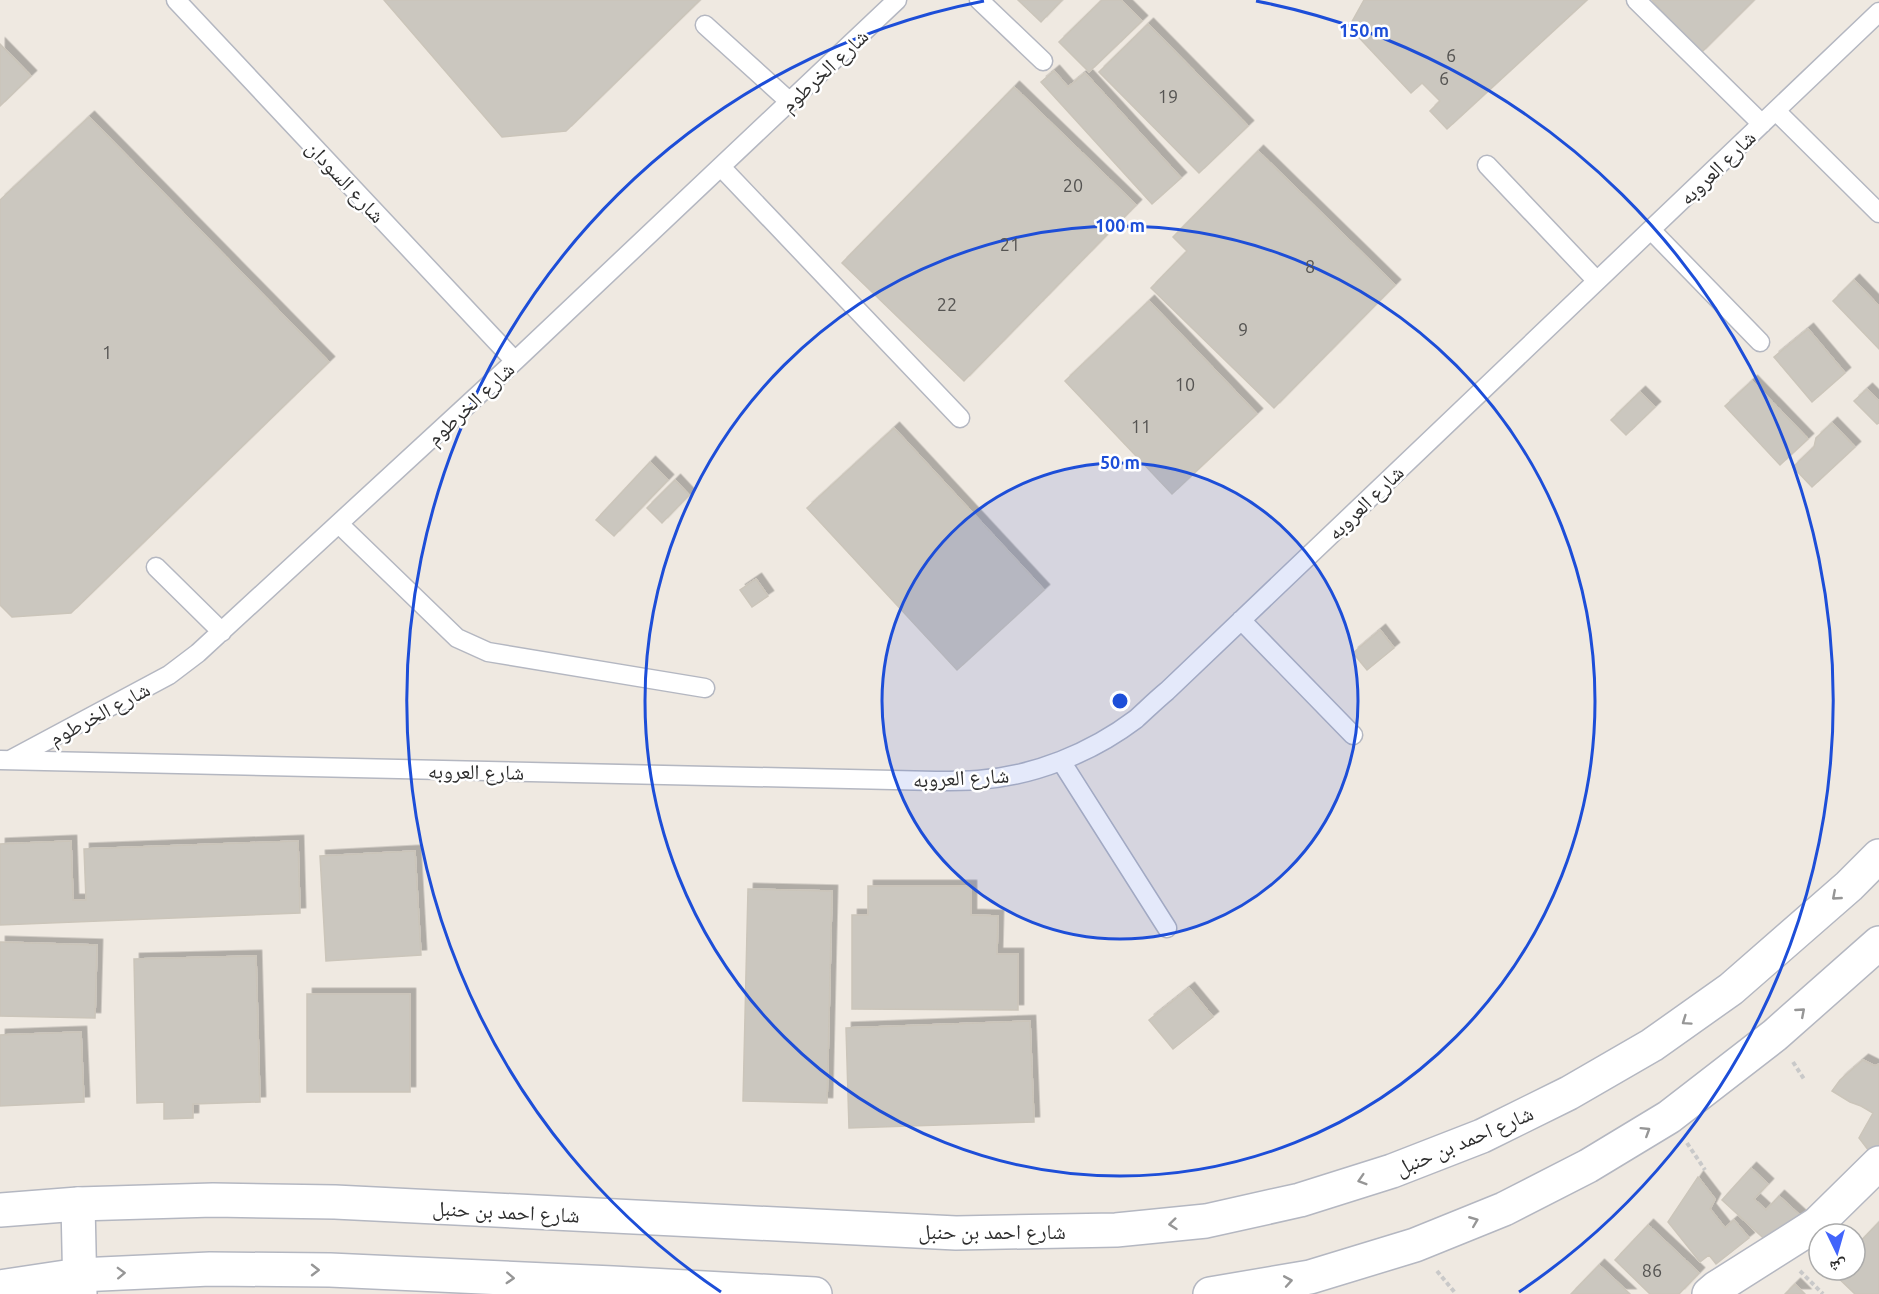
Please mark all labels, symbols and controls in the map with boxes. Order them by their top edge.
text: 150 m [1339,20,1389,40]
street label: شارع الخرطوم [775,24,875,119]
house number: 6 [1446,45,1456,65]
house number: 6 [1439,68,1449,88]
house number: 19 [1158,86,1178,106]
street label: شارع العروبه [1674,125,1761,211]
street label: شارع السودان [300,135,390,229]
house number: 20 [1063,175,1083,195]
text: 100 m [1095,215,1145,235]
house number: 21 [1000,234,1020,254]
house number: 8 [1305,256,1315,276]
house number: 22 [937,294,957,314]
house number: 9 [1238,319,1248,339]
house number: 1 [102,342,112,362]
street label: شارع الخرطوم [421,357,521,452]
house number: 10 [1175,374,1195,394]
house number: 11 [1131,416,1151,436]
text: 50 m [1100,452,1140,472]
street label: شارع العروبه [1322,460,1409,546]
street label: شارع الخرطوم [45,676,155,752]
centre of rings [1110,691,1130,711]
street label: شارع العروبه [428,758,524,786]
street label: شارع العروبه [912,762,1010,794]
one-way arrow [1832,889,1843,900]
one-way arrow [1794,1008,1805,1019]
one-way arrow [1682,1014,1693,1025]
street label: شارع احمد بن حنبل [1391,1100,1537,1182]
one-way arrow [1640,1126,1650,1138]
one-way arrow [1357,1173,1368,1185]
street label: شارع احمد بن حنبل [432,1195,580,1229]
one-way arrow [1468,1216,1479,1228]
one-way arrow [1168,1217,1177,1230]
street label: شارع احمد بن حنبل [918,1219,1066,1245]
north arrow [1807,1222,1867,1282]
text: ش [1829,1256,1848,1277]
house number: 86 [1642,1260,1662,1280]
one-way arrow [311,1264,320,1276]
one-way arrow [116,1266,125,1279]
one-way arrow [506,1271,515,1284]
one-way arrow [1284,1275,1293,1287]

